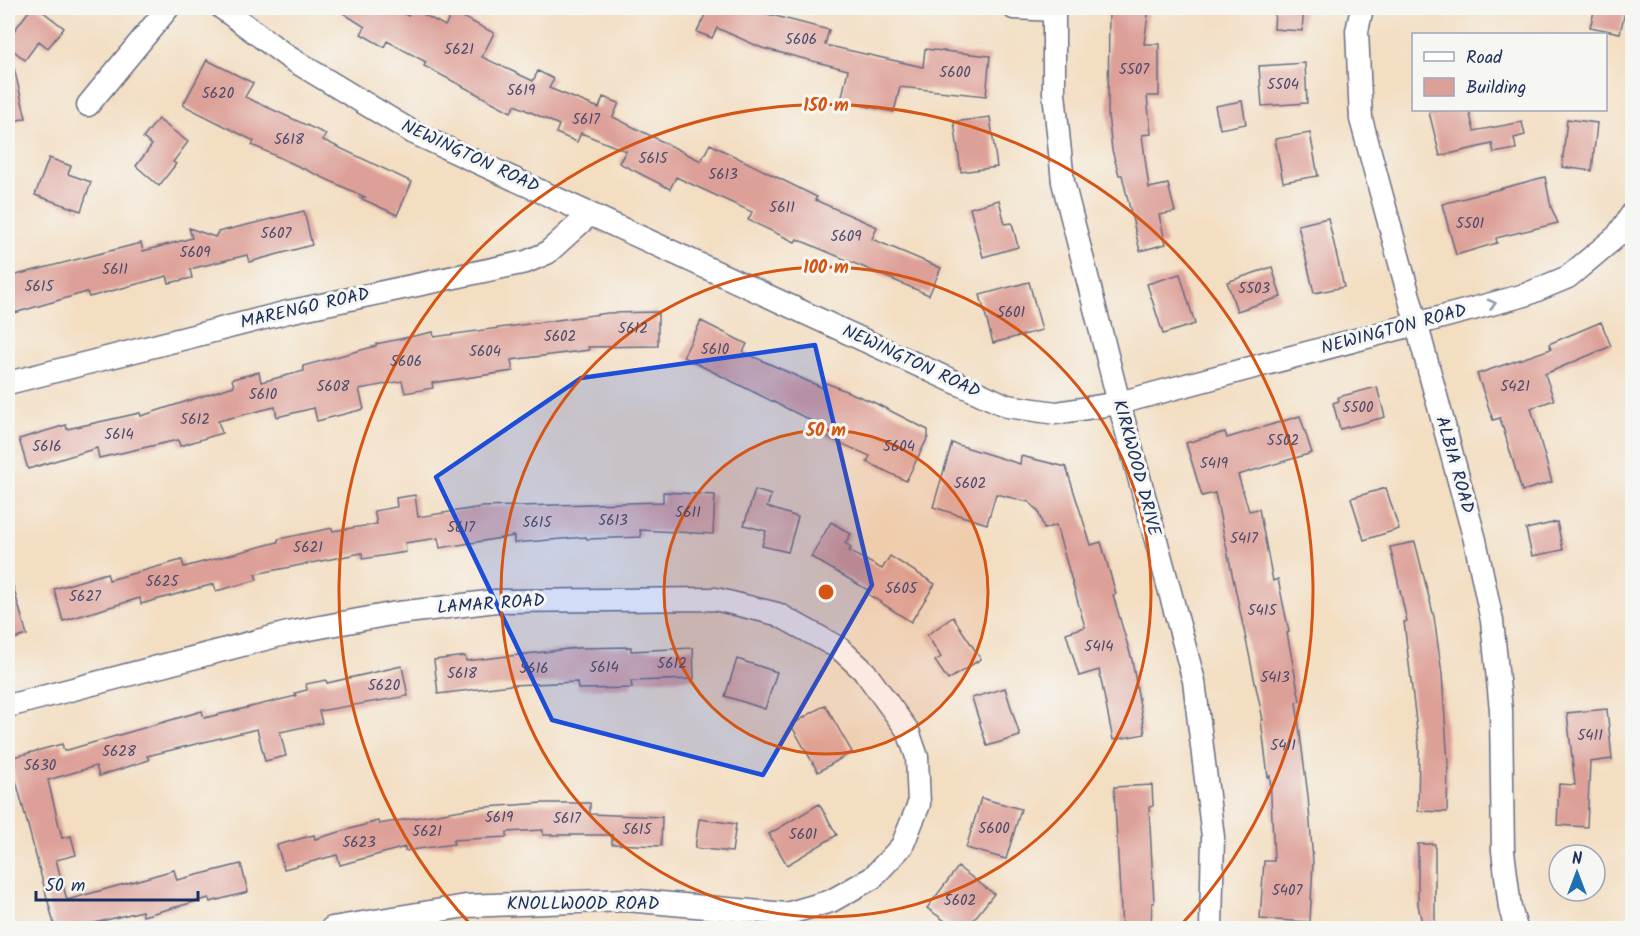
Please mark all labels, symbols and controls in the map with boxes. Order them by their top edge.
house number: 5606 [785,28,817,52]
legend [1412,33,1607,111]
house number: 5621 [444,38,474,62]
text: Road [1466,44,1503,73]
house number: 5507 [1119,58,1150,82]
house number: 5600 [939,61,971,85]
house number: 5504 [1267,73,1299,97]
text: Building [1466,74,1526,103]
house number: 5619 [507,79,536,103]
house number: 5620 [202,82,235,106]
text: 150 m [803,92,849,121]
house number: 5617 [572,108,601,132]
street label: NEWINGTON ROAD [396,112,544,202]
house number: 5618 [274,128,305,152]
house number: 5615 [638,147,669,171]
house number: 5613 [708,163,738,187]
house number: 5611 [769,196,795,220]
house number: 5501 [1456,212,1484,236]
house number: 5607 [261,222,292,246]
house number: 5609 [830,225,862,249]
house number: 5609 [179,241,211,265]
text: 100 m [803,254,849,283]
house number: 5611 [102,258,128,282]
house number: 5615 [24,275,55,299]
house number: 5503 [1238,277,1271,301]
street label: MARENGO ROAD [238,280,373,338]
street label: NEWINGTON ROAD [1318,297,1470,363]
one-way arrow [1487,298,1497,311]
house number: 5601 [997,301,1026,325]
house number: 5612 [618,317,648,341]
street label: NEWINGTON ROAD [837,317,985,407]
house number: 5602 [544,325,576,349]
house number: 5610 [701,338,730,362]
house number: 5604 [469,340,501,364]
house number: 5606 [390,350,422,374]
house number: 5608 [317,375,350,399]
house number: 5421 [1500,375,1530,399]
house number: 5610 [249,383,278,407]
house number: 5500 [1342,396,1374,420]
street label: KIRKWOOD DRIVE [1104,397,1168,540]
house number: 5612 [180,408,210,432]
street label: ALBIA ROAD [1426,413,1482,517]
text: 50 m [805,417,846,446]
house number: 5614 [104,423,134,447]
house number: 5502 [1267,429,1299,453]
house number: 5616 [32,435,62,459]
house number: 5604 [883,435,915,459]
house number: 5419 [1200,452,1229,476]
house number: 5602 [954,472,986,496]
house number: 5611 [675,501,701,525]
house number: 5613 [598,509,628,533]
house number: 5615 [522,511,553,535]
house number: 5617 [447,516,476,540]
house number: 5417 [1230,527,1259,551]
house number: 5621 [293,536,323,560]
house number: 5625 [145,570,180,594]
house number: 5605 [885,577,918,601]
centre of rings [816,582,836,602]
house number: 5627 [69,585,102,609]
street label: LAMAR ROAD [436,587,546,623]
house number: 5415 [1247,599,1277,623]
house number: 5414 [1084,635,1114,659]
house number: 5612 [657,652,687,676]
house number: 5614 [589,656,619,680]
house number: 5616 [519,657,549,681]
house number: 5618 [447,662,478,686]
house number: 5413 [1260,666,1290,690]
house number: 5620 [368,674,401,698]
house number: 5411 [1577,724,1603,748]
house number: 5411 [1270,734,1296,758]
house number: 5628 [102,740,137,764]
house number: 5630 [24,754,57,778]
house number: 5619 [485,806,514,830]
house number: 5617 [553,807,582,831]
house number: 5600 [978,817,1010,841]
house number: 5615 [622,818,653,842]
house number: 5621 [412,820,442,844]
house number: 5601 [789,823,818,847]
house number: 5623 [342,831,376,855]
north arrow [1547,843,1607,903]
text: N [1572,847,1582,872]
scale bar [36,864,198,902]
text: 50 m [45,872,85,901]
house number: 5407 [1272,879,1303,903]
house number: 5602 [944,889,976,913]
street label: KNOLLWOOD ROAD [507,890,660,919]

